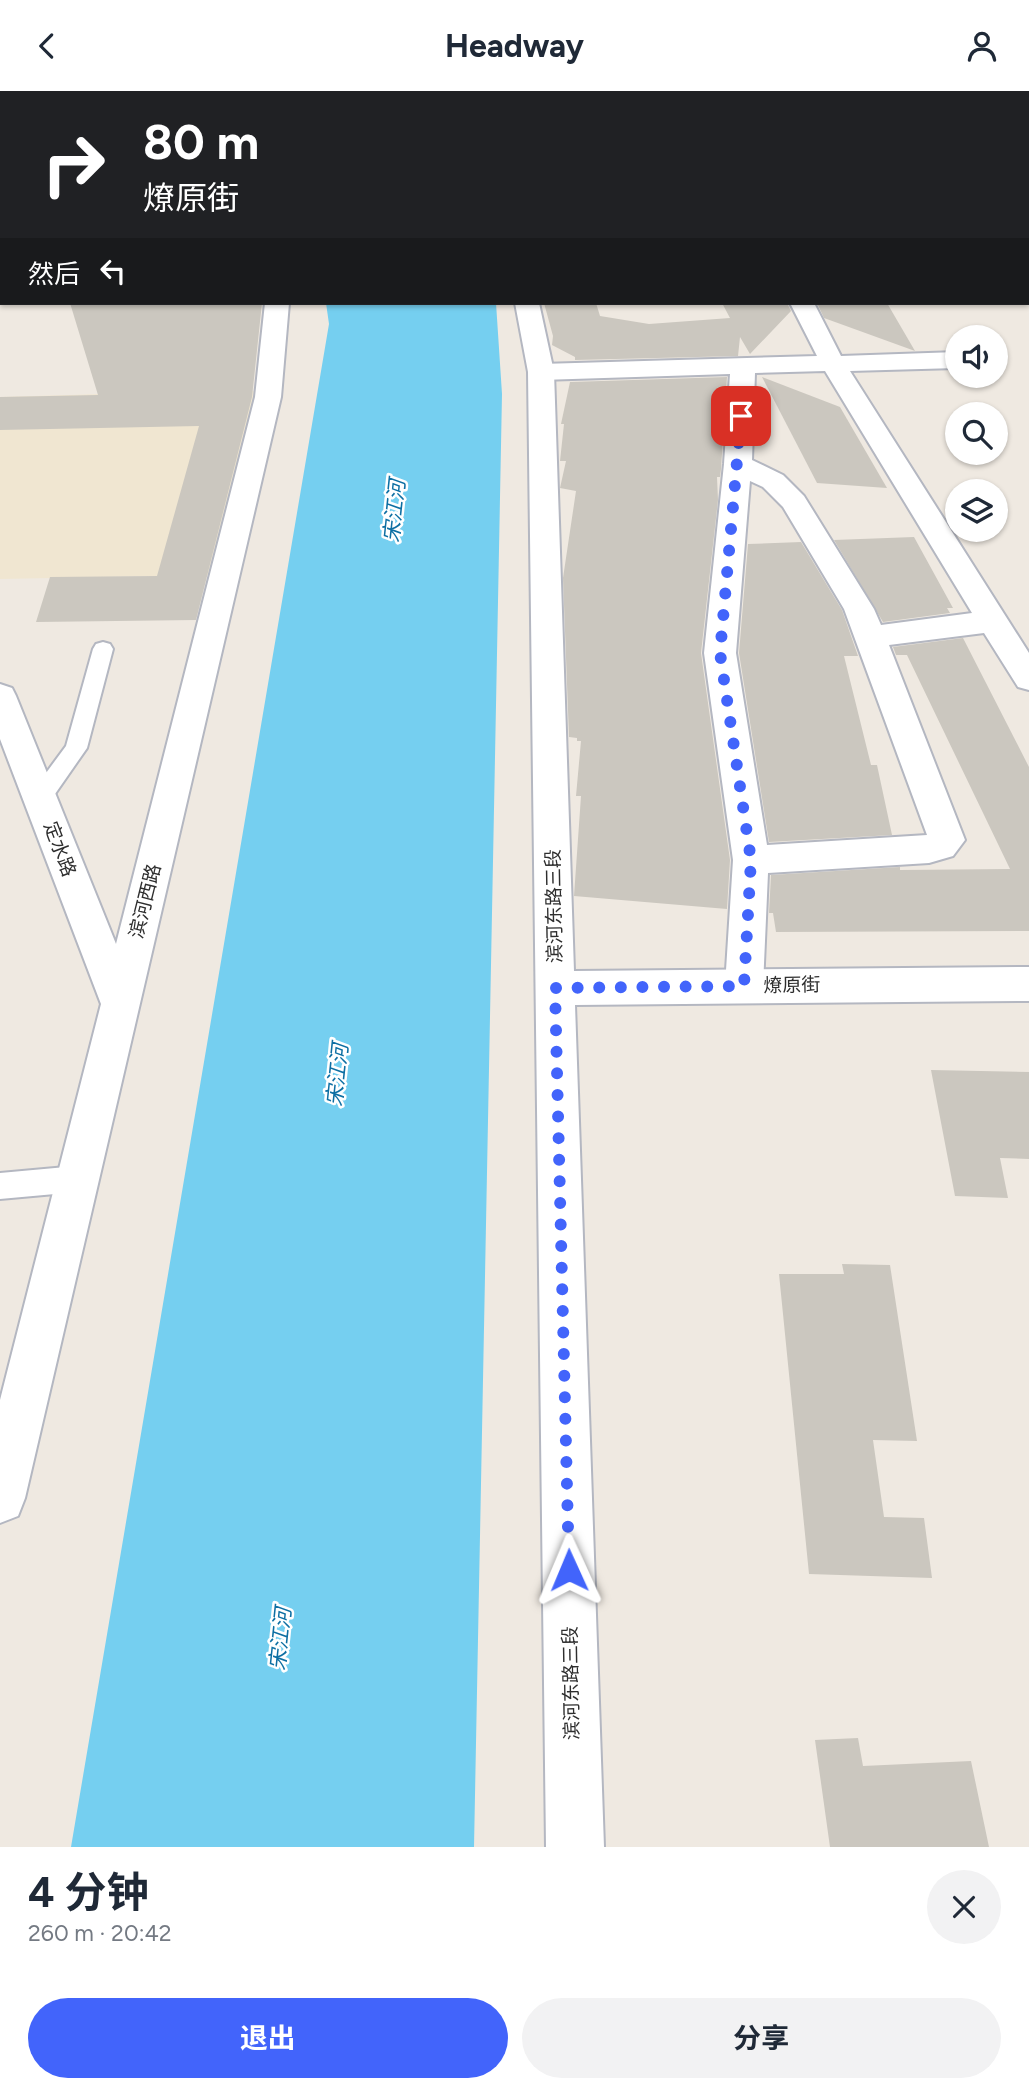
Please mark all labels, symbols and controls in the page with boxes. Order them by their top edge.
icon: back [28,27,66,65]
text: Headway [445,27,584,65]
icon: person [963,27,1001,65]
text: 80 m [143,112,259,171]
icon: right [28,119,119,210]
text: 燎原街 [143,179,239,217]
icon: left [94,252,132,290]
text: 然后 [28,258,80,290]
map controls [945,325,1008,542]
button: sound [945,325,1008,388]
pin [711,386,771,446]
icon: arrive [722,397,760,435]
button: search [945,402,1008,465]
water label: 宋江河 [378,474,410,544]
button: layers [945,479,1008,542]
street label: 定水路 [39,818,81,880]
street label: 滨河东路三段 [542,849,566,963]
street label: 滨河西路 [125,861,165,941]
street label: 燎原街 [763,973,821,997]
water label: 宋江河 [321,1038,353,1108]
position arrow [532,1533,606,1607]
water label: 宋江河 [264,1602,296,1672]
street label: 滨河东路三段 [559,1626,583,1740]
text: 4 分钟 [28,1867,149,1918]
button: close [927,1870,1001,1944]
text: 260 m · 20:42 [28,1919,172,1947]
button: 退出 [28,1998,508,2078]
button: 分享 [522,1998,1001,2078]

